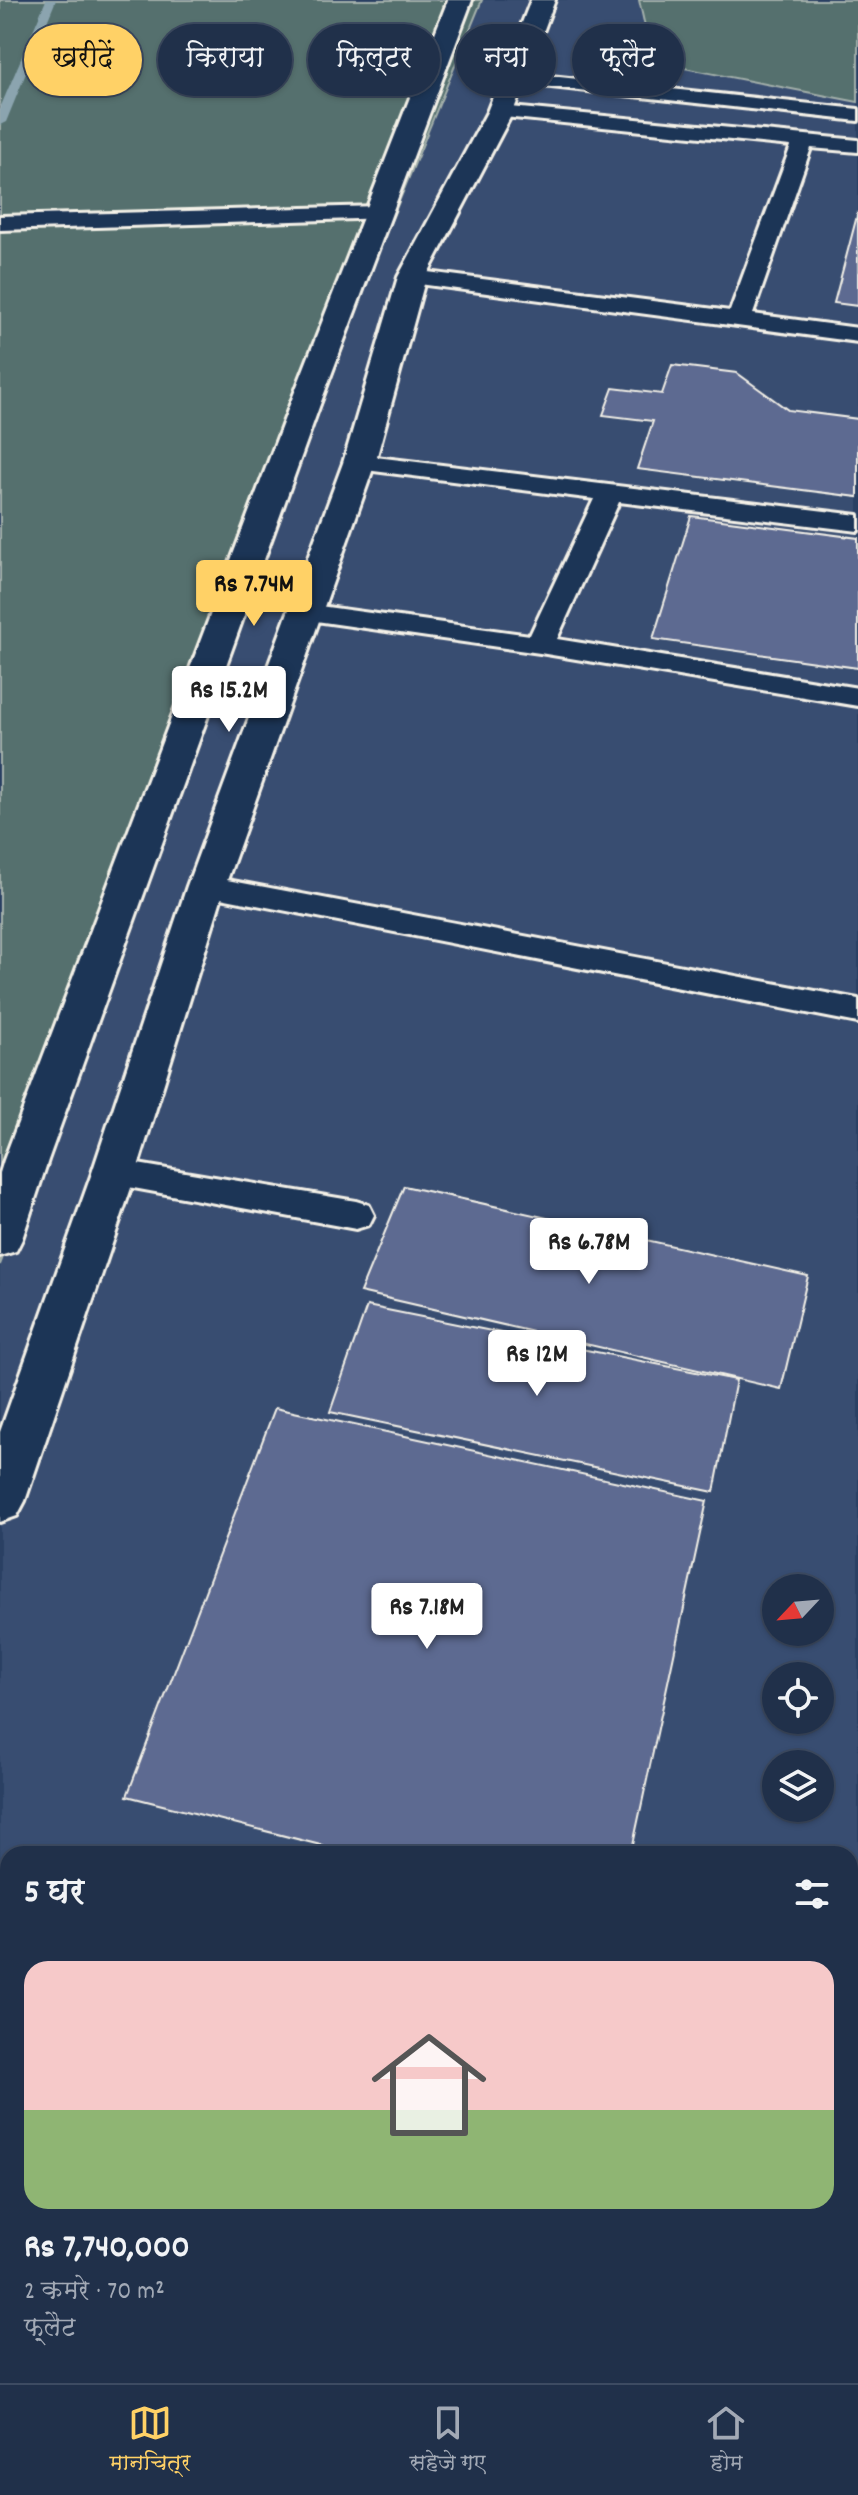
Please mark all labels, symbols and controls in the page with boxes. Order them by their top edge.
chip: खरीदें [24,24,142,96]
chip: किराया [158,24,292,96]
chip: फ़िल्टर [308,24,440,96]
chip: नया [456,24,556,96]
chip: फ़्लैट [572,24,684,96]
pin: Rs 7.74M [171,560,337,628]
text: Rs 7.74M [214,567,294,604]
pin: Rs 15.2M [146,666,312,734]
text: Rs 15.2M [190,673,268,710]
pin: Rs 6.78M [506,1218,672,1286]
text: Rs 6.78M [548,1225,630,1262]
pin: Rs 12M [472,1330,602,1398]
text: Rs 12M [506,1337,568,1374]
north arrow [762,1574,834,1646]
map controls [762,1574,834,1822]
pin: Rs 7.18M [344,1583,510,1651]
text: Rs 7.18M [389,1590,465,1627]
button: locate [762,1662,834,1734]
button: layers [762,1750,834,1822]
text: 5 घर [24,1870,84,1919]
icon: filters [790,1872,834,1916]
icon: home [357,2013,501,2157]
text: Rs 7,740,000 [24,2225,190,2274]
text: 2 कमरे · 70 m² [24,2274,165,2311]
text: फ़्लैट [24,2311,76,2348]
tab: मानचित्र [109,2401,191,2480]
tab: सहेजे गए [409,2401,486,2480]
tab: होम [704,2401,748,2480]

